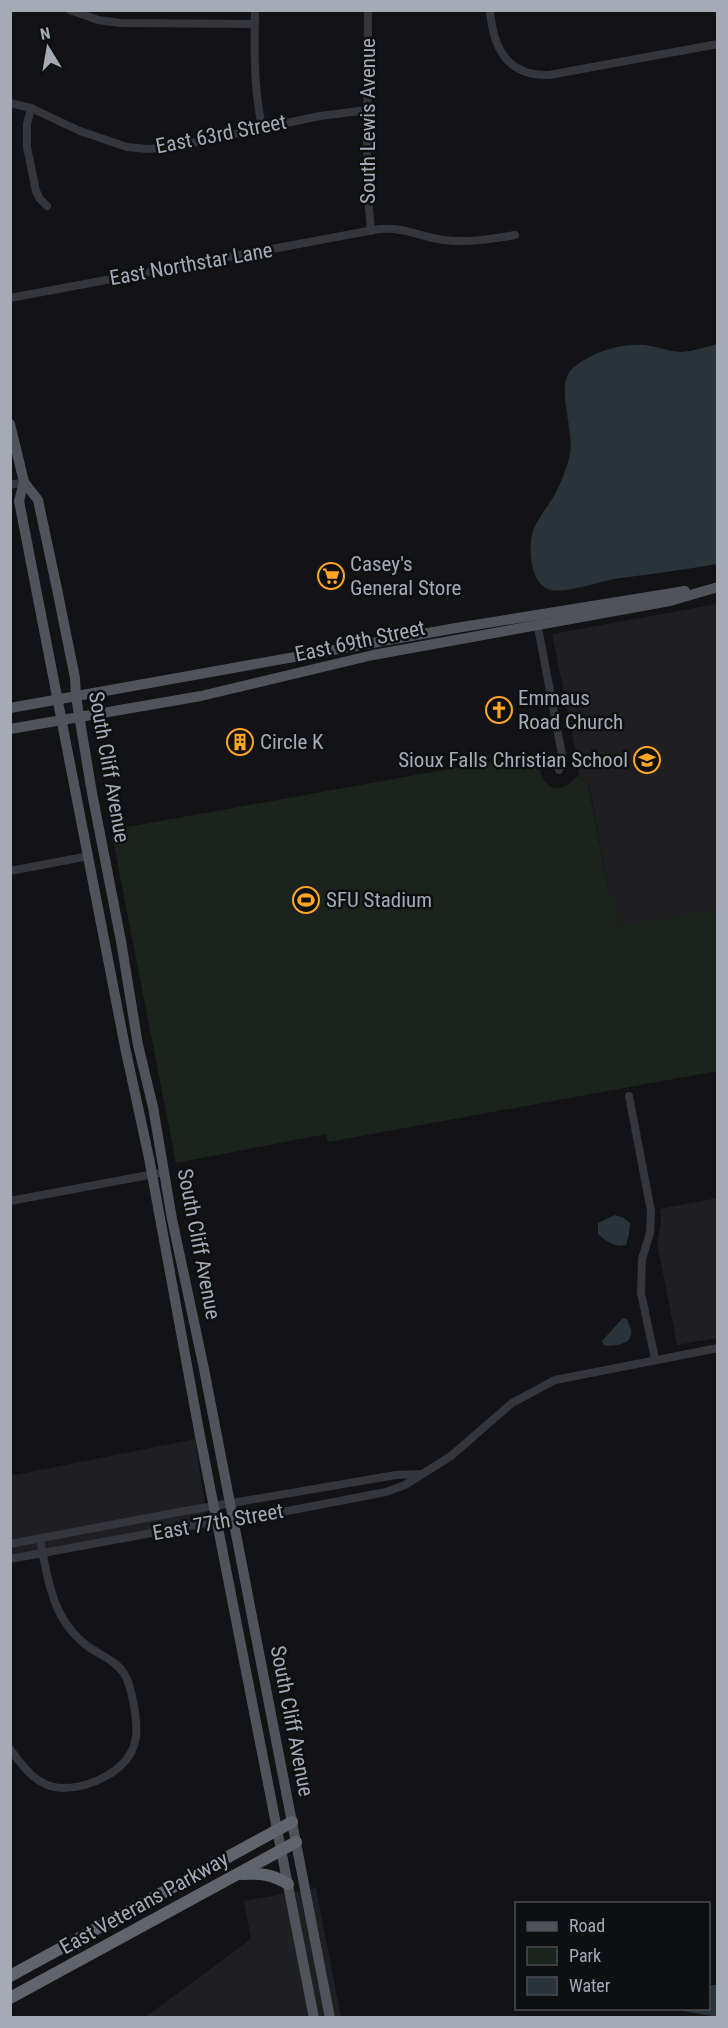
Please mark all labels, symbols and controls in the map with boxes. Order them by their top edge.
north arrow [18,18,78,78]
text: N [39,24,52,44]
street label: South Lewis Avenue [356,38,380,204]
street label: East 63rd Street [154,110,288,158]
street label: East Northstar Lane [108,238,275,290]
place label: Casey's General Store [350,552,462,600]
supermarket icon: Casey's General Store [316,561,346,591]
street label: East 69th Street [293,616,427,666]
place label: Emmaus Road Church [518,686,623,734]
street label: South Cliff Avenue [84,690,134,845]
church icon: Emmaus Road Church [484,695,514,725]
building icon: Circle K [225,727,255,757]
place label: Circle K [260,730,324,754]
school or university icon: Sioux Falls Christian School [632,745,662,775]
place label: Sioux Falls Christian School [398,748,628,772]
sports icon: SFU Stadium [291,885,321,915]
place label: SFU Stadium [326,888,432,912]
street label: South Cliff Avenue [173,1167,225,1321]
street label: East 77th Street [151,1499,285,1545]
street label: South Cliff Avenue [266,1644,318,1798]
street label: East Veterans Parkway [56,1847,233,1959]
legend [515,1902,710,2010]
text: Road [569,1915,605,1936]
text: Park [569,1945,601,1966]
text: Water [569,1975,611,1996]

